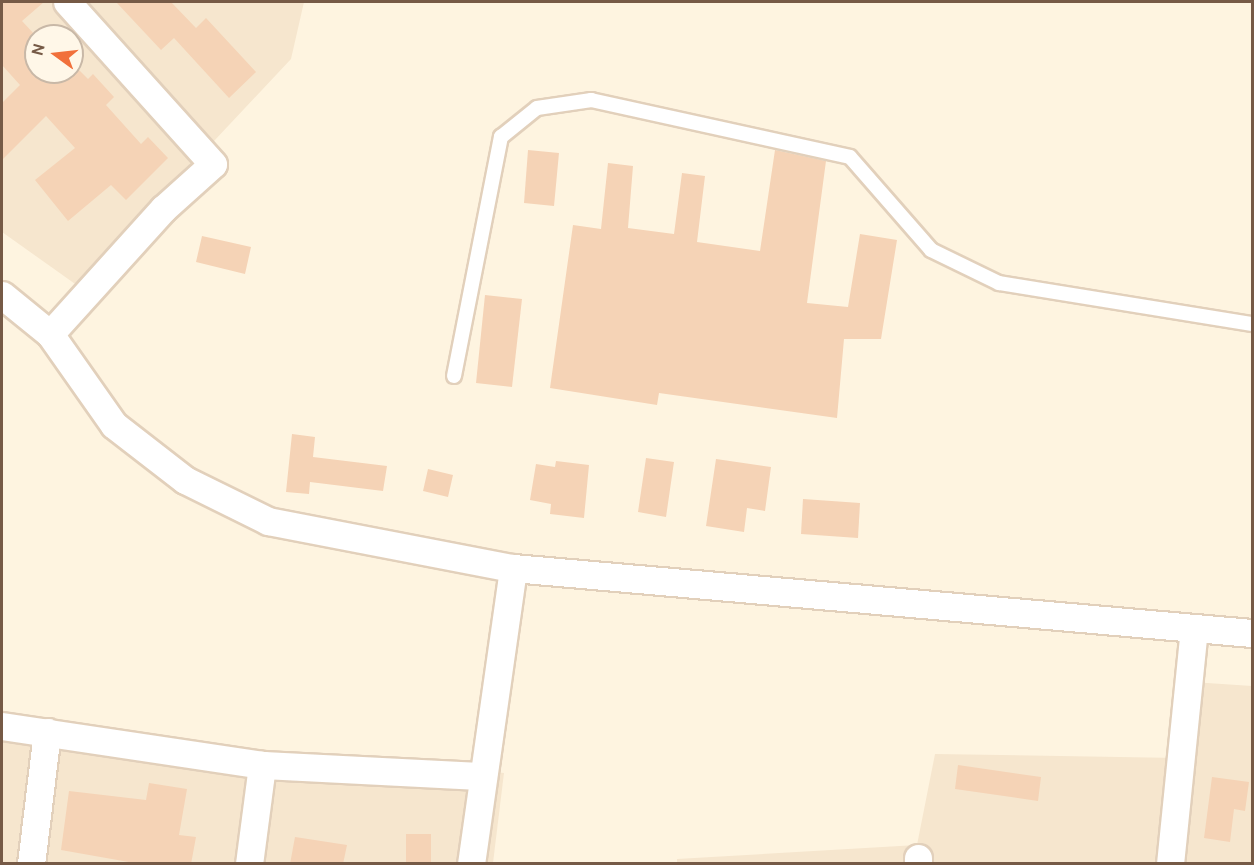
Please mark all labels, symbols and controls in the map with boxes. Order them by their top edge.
north arrow [24,24,84,84]
text: N [27,42,49,58]

